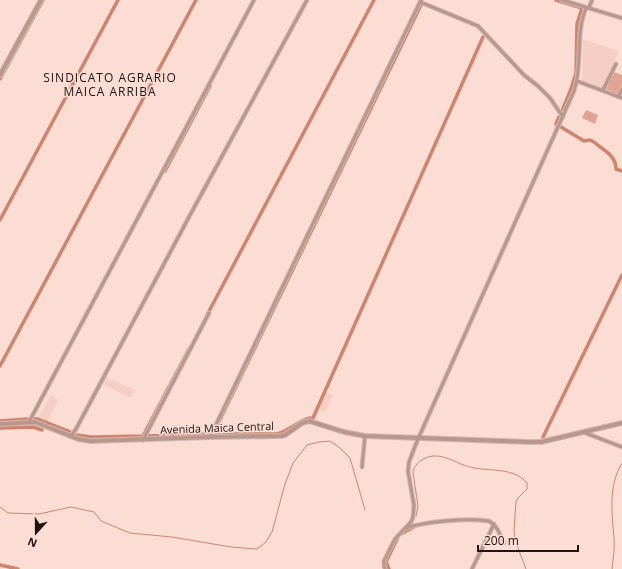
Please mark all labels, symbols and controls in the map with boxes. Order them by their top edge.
district label: SINDICATO AGRARIO MAICA ARRIBA [43,69,177,100]
street label: Avenida Maica Central [160,418,274,437]
north arrow [16,513,56,553]
scale bar [478,527,578,553]
text: 200 m [484,532,519,549]
text: N [25,534,39,551]

